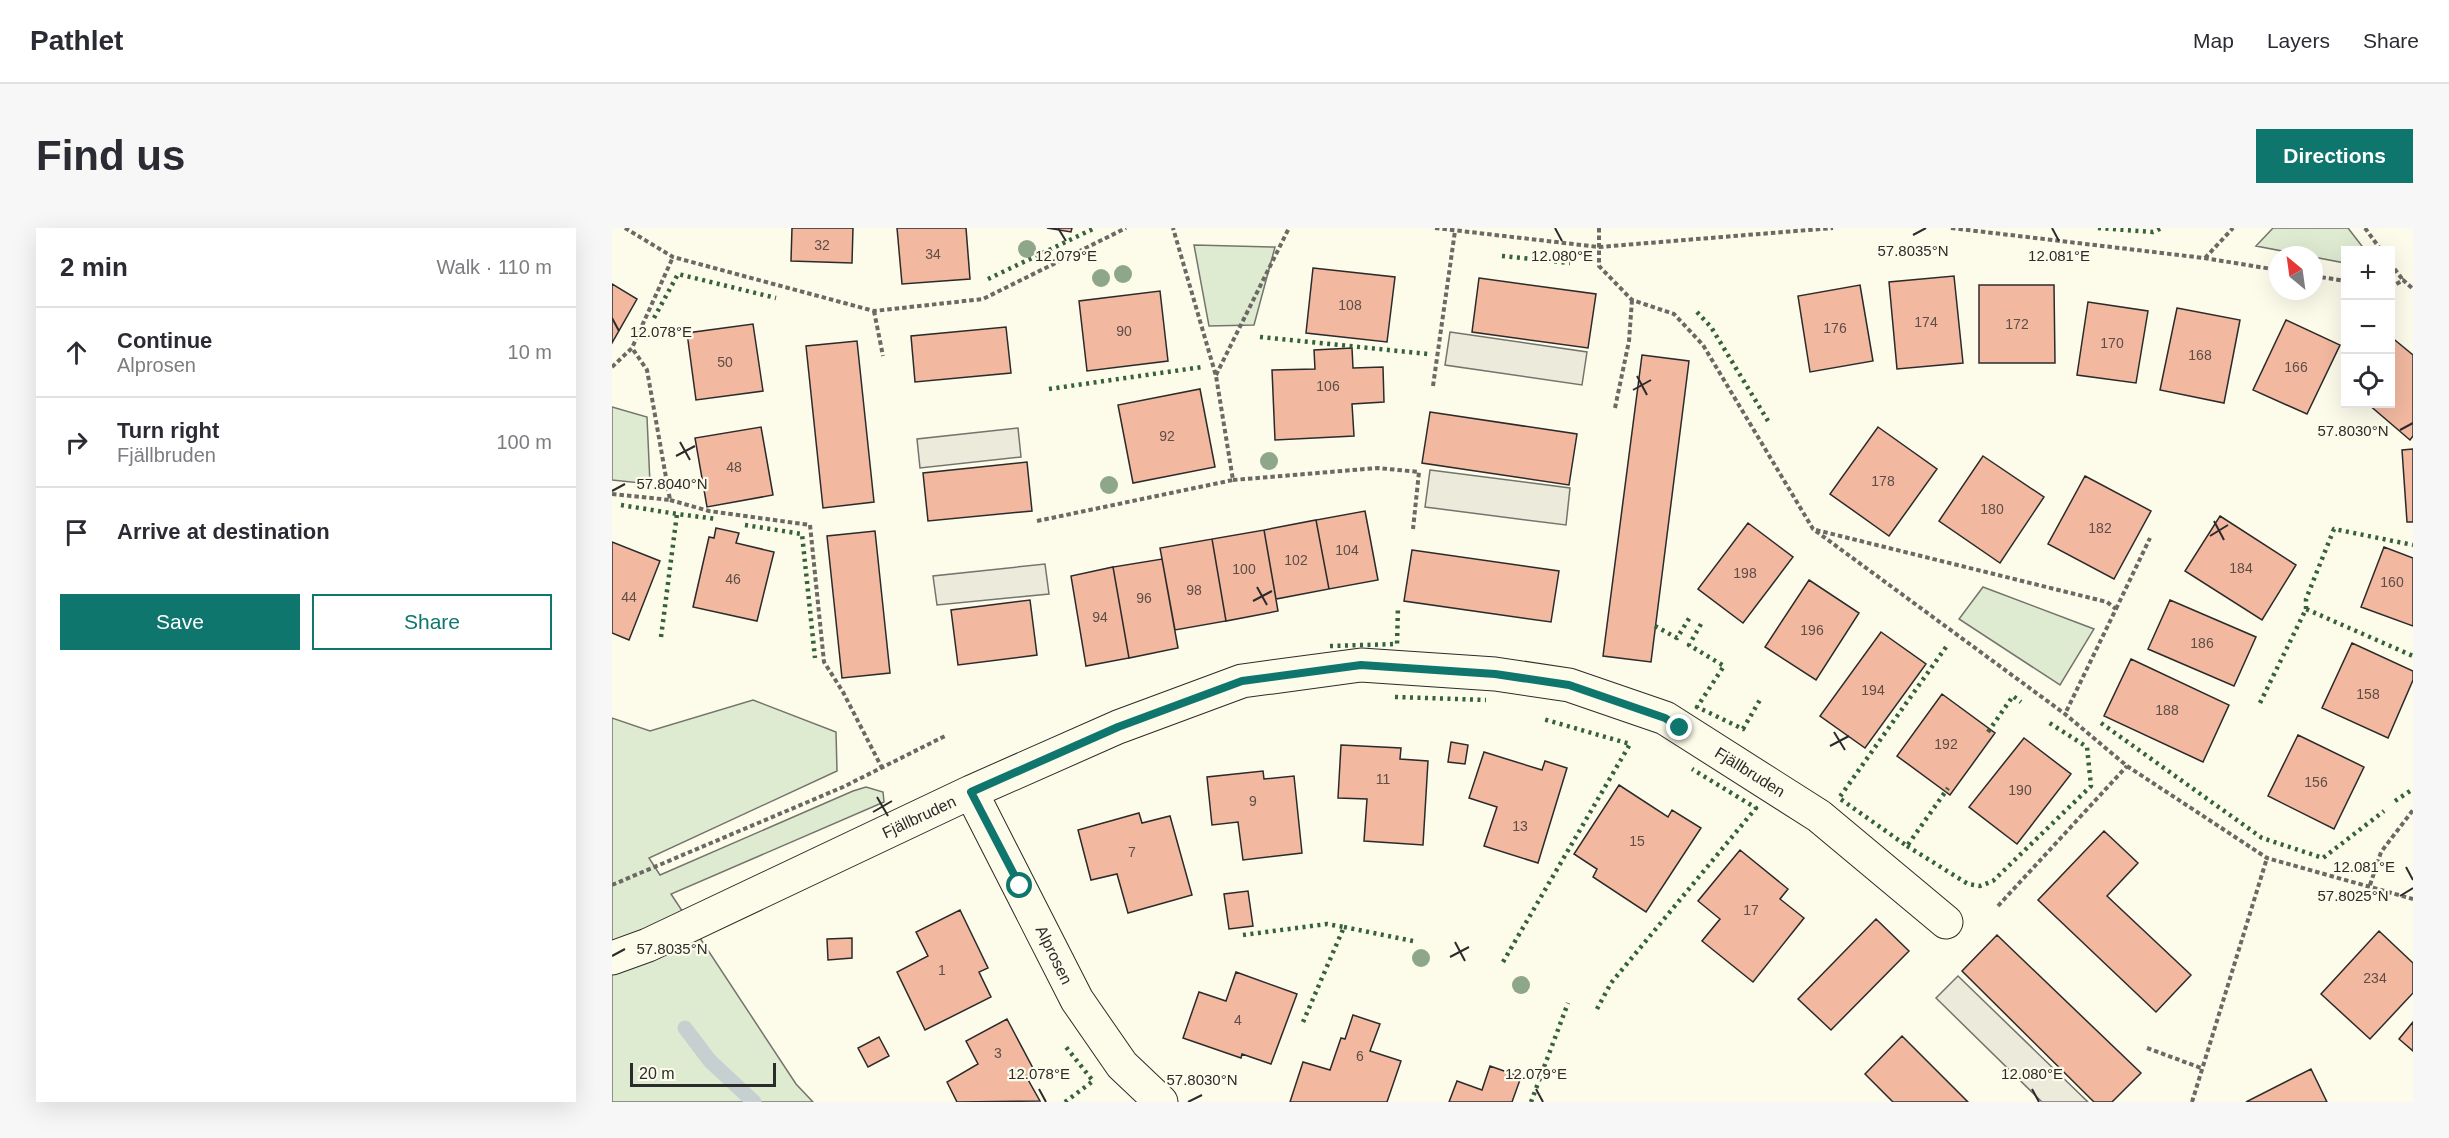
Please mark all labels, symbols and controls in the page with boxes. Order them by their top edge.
text: Pathlet [30,25,123,56]
text: Map [2193,29,2234,52]
text: Layers [2267,29,2330,52]
text: Share [2363,29,2419,52]
button: Directions [2256,129,2413,183]
text: Find us [36,132,185,179]
house number: 32 [814,237,830,253]
text: 57.8035°N [1877,242,1949,259]
house number: 34 [925,246,941,262]
north arrow [2269,246,2323,300]
map controls [2341,246,2395,408]
button: + [2341,246,2395,300]
text: 12.079°E [1035,247,1097,264]
text: 12.080°E [1531,247,1593,264]
text: 12.081°E [2028,247,2090,264]
text: 2 min [60,252,128,282]
text: Walk · 110 m [436,256,552,278]
house number: 108 [1338,297,1362,313]
button: − [2341,300,2395,354]
house number: 174 [1914,314,1938,330]
house number: 172 [2005,316,2029,332]
house number: 176 [1823,320,1847,336]
text: 12.078°E [630,323,692,340]
house number: 90 [1116,323,1132,339]
text: Continue [117,328,212,353]
house number: 170 [2100,335,2124,351]
icon: ahead [60,336,93,369]
text: 10 m [508,341,552,363]
house number: 168 [2188,347,2212,363]
text: Alprosen [117,354,196,376]
house number: 50 [717,354,733,370]
button: locate [2341,354,2395,408]
house number: 166 [2284,359,2308,375]
house number: 106 [1316,378,1340,394]
text: Turn right [117,418,219,443]
text: 57.8030°N [2317,422,2389,439]
icon: right [60,426,93,459]
house number: 92 [1159,428,1175,444]
text: 100 m [496,431,552,453]
text: Fjällbruden [117,444,216,466]
house number: 48 [726,459,742,475]
house number: 178 [1871,473,1895,489]
text: 57.8040°N [636,475,708,492]
house number: 180 [1980,501,2004,517]
icon: arrive [60,516,93,549]
text: Arrive at destination [117,519,330,544]
house number: 182 [2088,520,2112,536]
house number: 104 [1335,542,1359,558]
house number: 102 [1284,552,1308,568]
house number: 184 [2229,560,2253,576]
house number: 100 [1232,561,1256,577]
house number: 198 [1733,565,1757,581]
house number: 46 [725,571,741,587]
house number: 160 [2380,574,2404,590]
house number: 98 [1186,582,1202,598]
house number: 44 [621,589,637,605]
house number: 96 [1136,590,1152,606]
button: Save [60,594,300,650]
button: Share [312,594,552,650]
house number: 94 [1092,609,1108,625]
house number: 196 [1800,622,1824,638]
house number: 186 [2190,635,2214,651]
house number: 194 [1861,682,1885,698]
house number: 158 [2356,686,2380,702]
house number: 188 [2155,702,2179,718]
route end [1666,714,1692,740]
house number: 192 [1934,736,1958,752]
street label: Fjällbruden [1712,744,1788,800]
house number: 11 [1376,771,1390,787]
house number: 156 [2304,774,2328,790]
house number: 190 [2008,782,2032,798]
street label: Fjällbruden [880,793,958,841]
house number: 9 [1249,793,1257,809]
house number: 13 [1512,818,1528,834]
house number: 15 [1629,833,1645,849]
house number: 7 [1128,844,1136,860]
text: 12.081°E [2333,858,2395,875]
route start [1006,872,1032,898]
text: 57.8025°N [2317,887,2389,904]
house number: 17 [1743,902,1759,918]
street label: Alprosen [1033,923,1075,987]
text: 57.8035°N [636,940,708,957]
house number: 1 [938,962,946,978]
house number: 234 [2363,970,2387,986]
house number: 4 [1234,1012,1242,1028]
house number: 3 [994,1045,1002,1061]
house number: 6 [1356,1048,1364,1064]
scale bar [630,1060,776,1088]
text: 20 m [639,1065,675,1082]
text: 12.078°E [1008,1065,1070,1082]
text: 12.079°E [1505,1065,1567,1082]
text: 12.080°E [2001,1065,2063,1082]
text: 57.8030°N [1166,1071,1238,1088]

